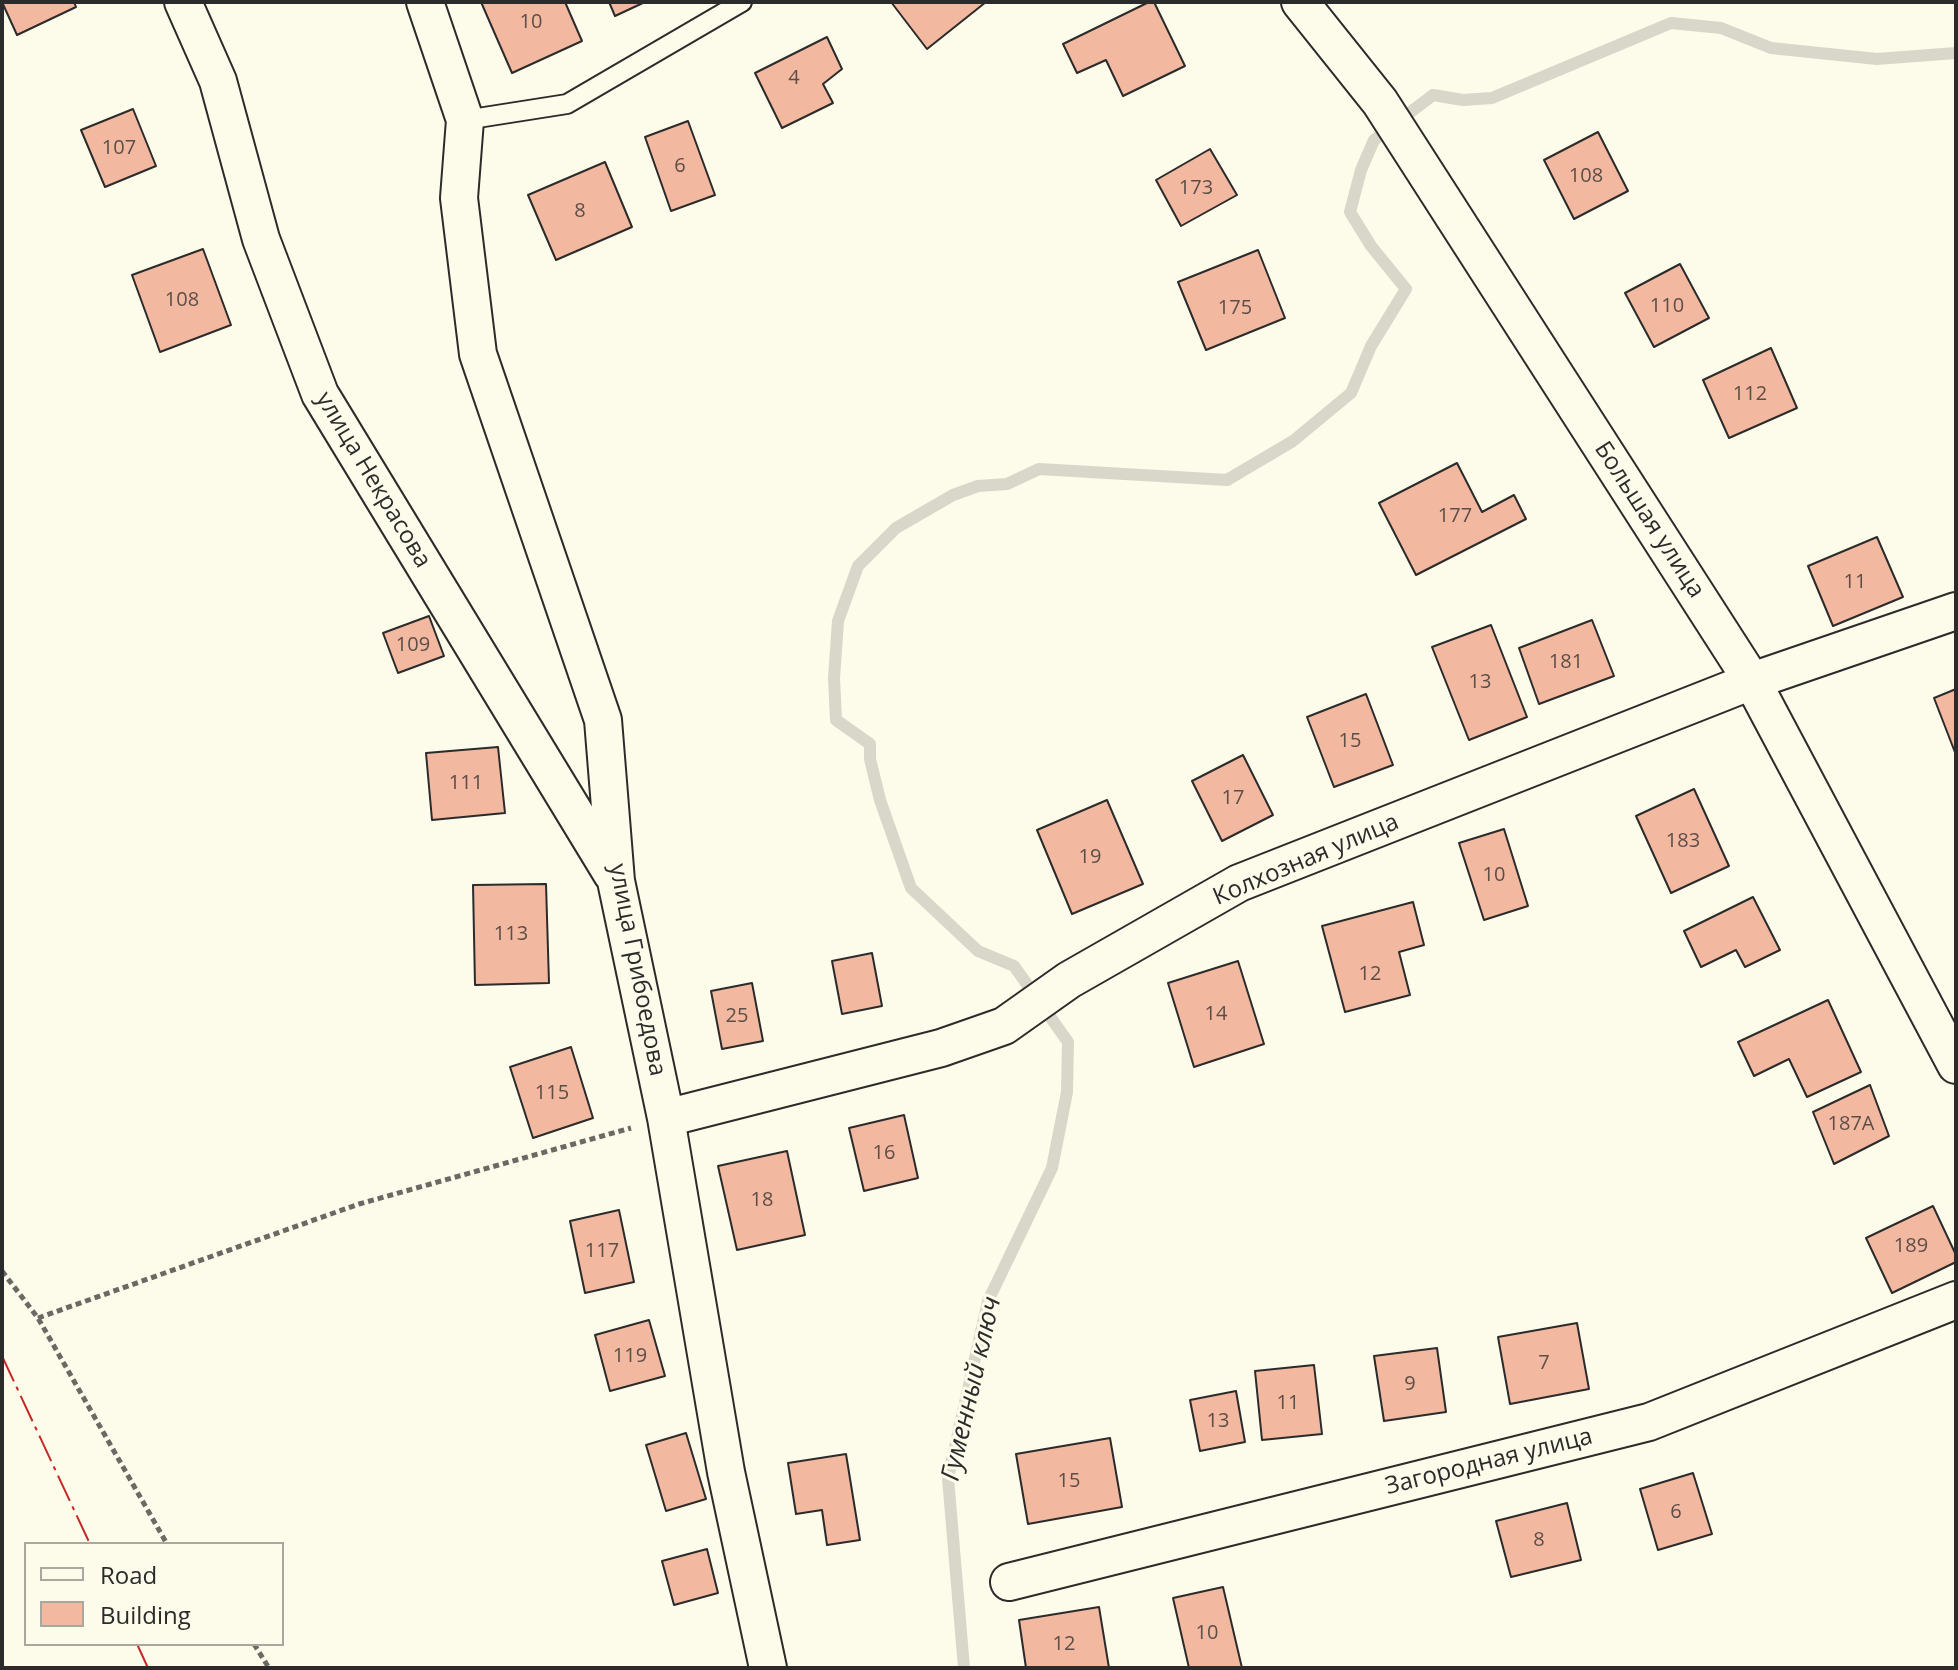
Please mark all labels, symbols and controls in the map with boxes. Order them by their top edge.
house number: 10 [520,10,542,34]
house number: 4 [788,66,800,90]
house number: 107 [102,136,136,160]
house number: 6 [674,154,686,178]
house number: 108 [1569,164,1603,188]
house number: 173 [1179,176,1213,200]
house number: 8 [574,199,586,223]
house number: 108 [165,288,199,312]
house number: 110 [1650,294,1684,318]
house number: 175 [1218,296,1252,320]
house number: 112 [1733,382,1767,406]
street label: улица Некрасова [309,387,437,573]
street label: Большая улица [1588,436,1710,604]
house number: 177 [1438,504,1472,528]
house number: 11 [1844,570,1866,594]
house number: 109 [396,633,430,657]
house number: 181 [1549,650,1583,674]
house number: 13 [1469,670,1491,694]
house number: 15 [1339,729,1361,753]
house number: 111 [449,771,483,795]
house number: 17 [1222,786,1244,810]
street label: Колхозная улица [1209,808,1403,912]
house number: 183 [1666,829,1700,853]
house number: 19 [1079,845,1101,869]
street label: улица Грибоедова [602,861,672,1079]
house number: 10 [1483,863,1505,887]
house number: 113 [494,922,528,946]
house number: 12 [1359,962,1381,986]
house number: 14 [1205,1002,1227,1026]
house number: 25 [726,1004,748,1028]
house number: 115 [535,1081,569,1105]
house number: 187А [1828,1112,1874,1136]
house number: 16 [873,1141,895,1165]
house number: 18 [751,1188,773,1212]
house number: 189 [1894,1234,1928,1258]
house number: 117 [585,1239,619,1263]
water label: Гуменный ключ [936,1294,1008,1484]
house number: 119 [613,1344,647,1368]
house number: 7 [1538,1351,1550,1375]
house number: 9 [1404,1372,1416,1396]
house number: 11 [1277,1391,1299,1415]
house number: 13 [1207,1409,1229,1433]
street label: Загородная улица [1382,1422,1596,1502]
house number: 15 [1058,1469,1080,1493]
house number: 6 [1670,1500,1682,1524]
house number: 8 [1533,1528,1545,1552]
legend [24,1542,284,1646]
text: Road [100,1558,157,1591]
text: Building [100,1598,191,1631]
house number: 10 [1196,1621,1218,1645]
house number: 12 [1053,1632,1075,1656]

